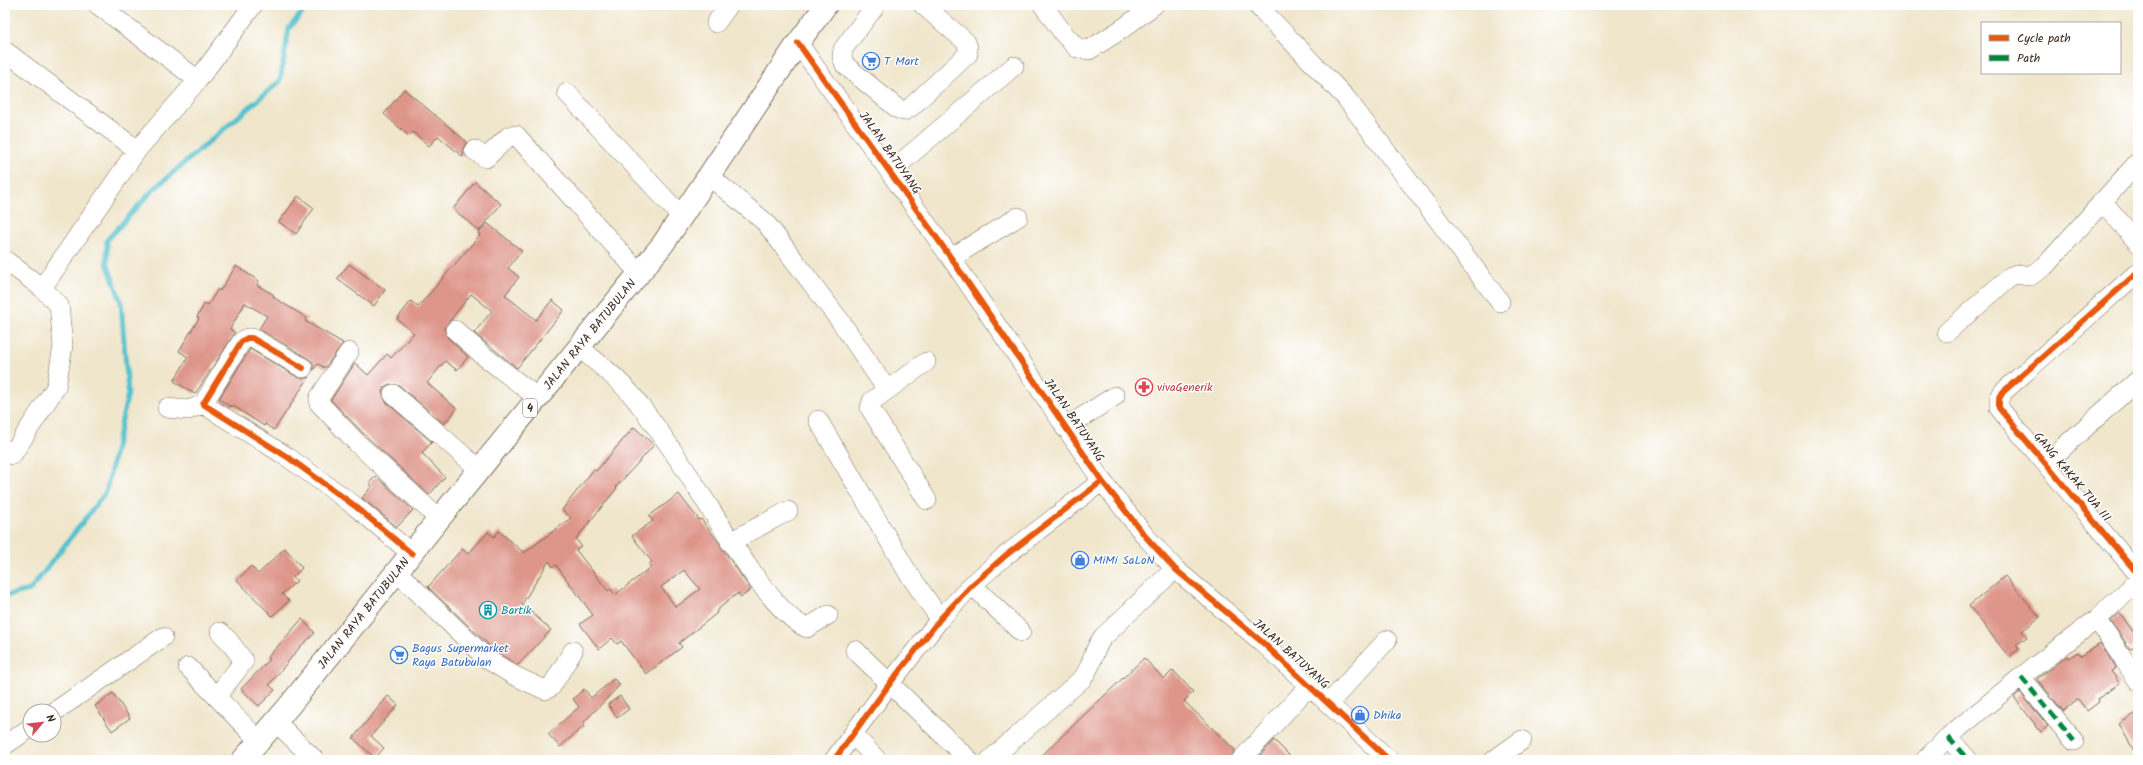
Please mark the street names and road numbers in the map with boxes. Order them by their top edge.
street label: JALAN BATUYANG [854,107,926,199]
street label: JALAN RAYA BATUBULAN [538,275,641,394]
street label: JALAN BATUYANG [1039,374,1109,466]
road number: 4 [523,399,537,417]
street label: GANG KAKAK TUA III [2029,428,2116,526]
street label: JALAN RAYA BATUBULAN [313,553,414,673]
street label: JALAN BATUYANG [1248,614,1334,694]

